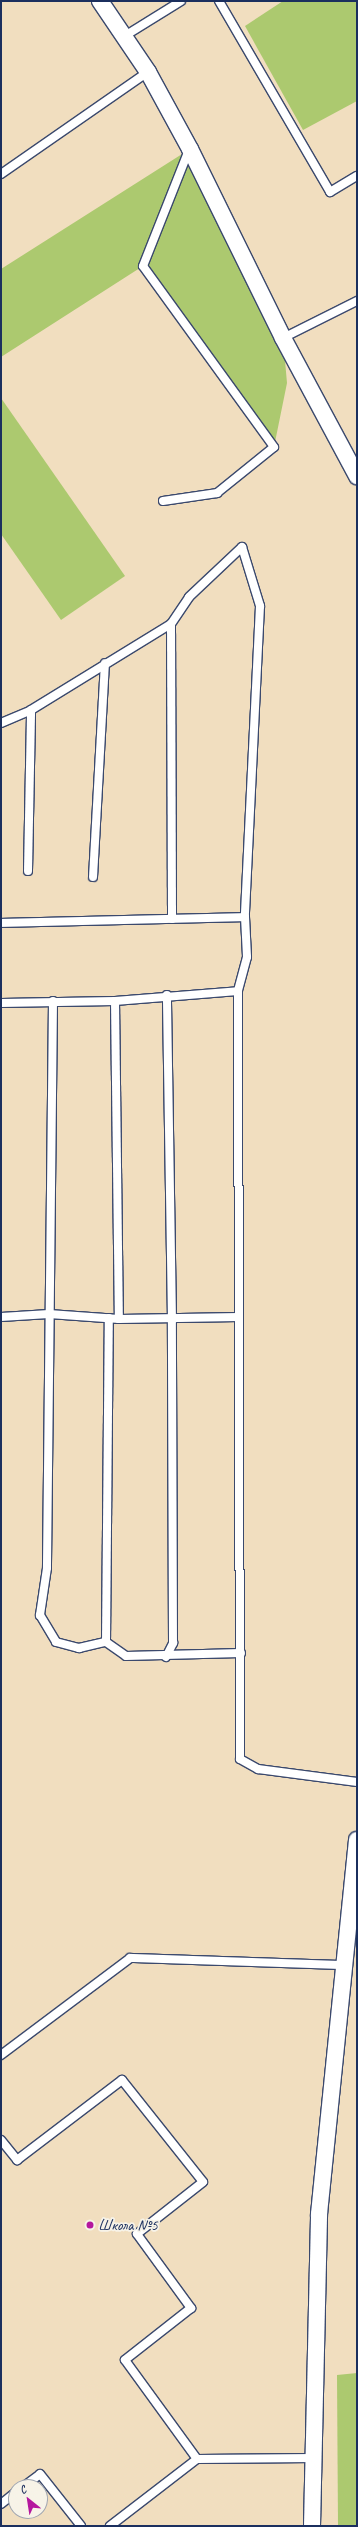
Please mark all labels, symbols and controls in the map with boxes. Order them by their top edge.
place label: Школа №5 [98,2215,158,2235]
marker: Школа №5 [85,2220,95,2230]
north arrow [8,2479,48,2519]
text: С [17,2482,28,2497]

